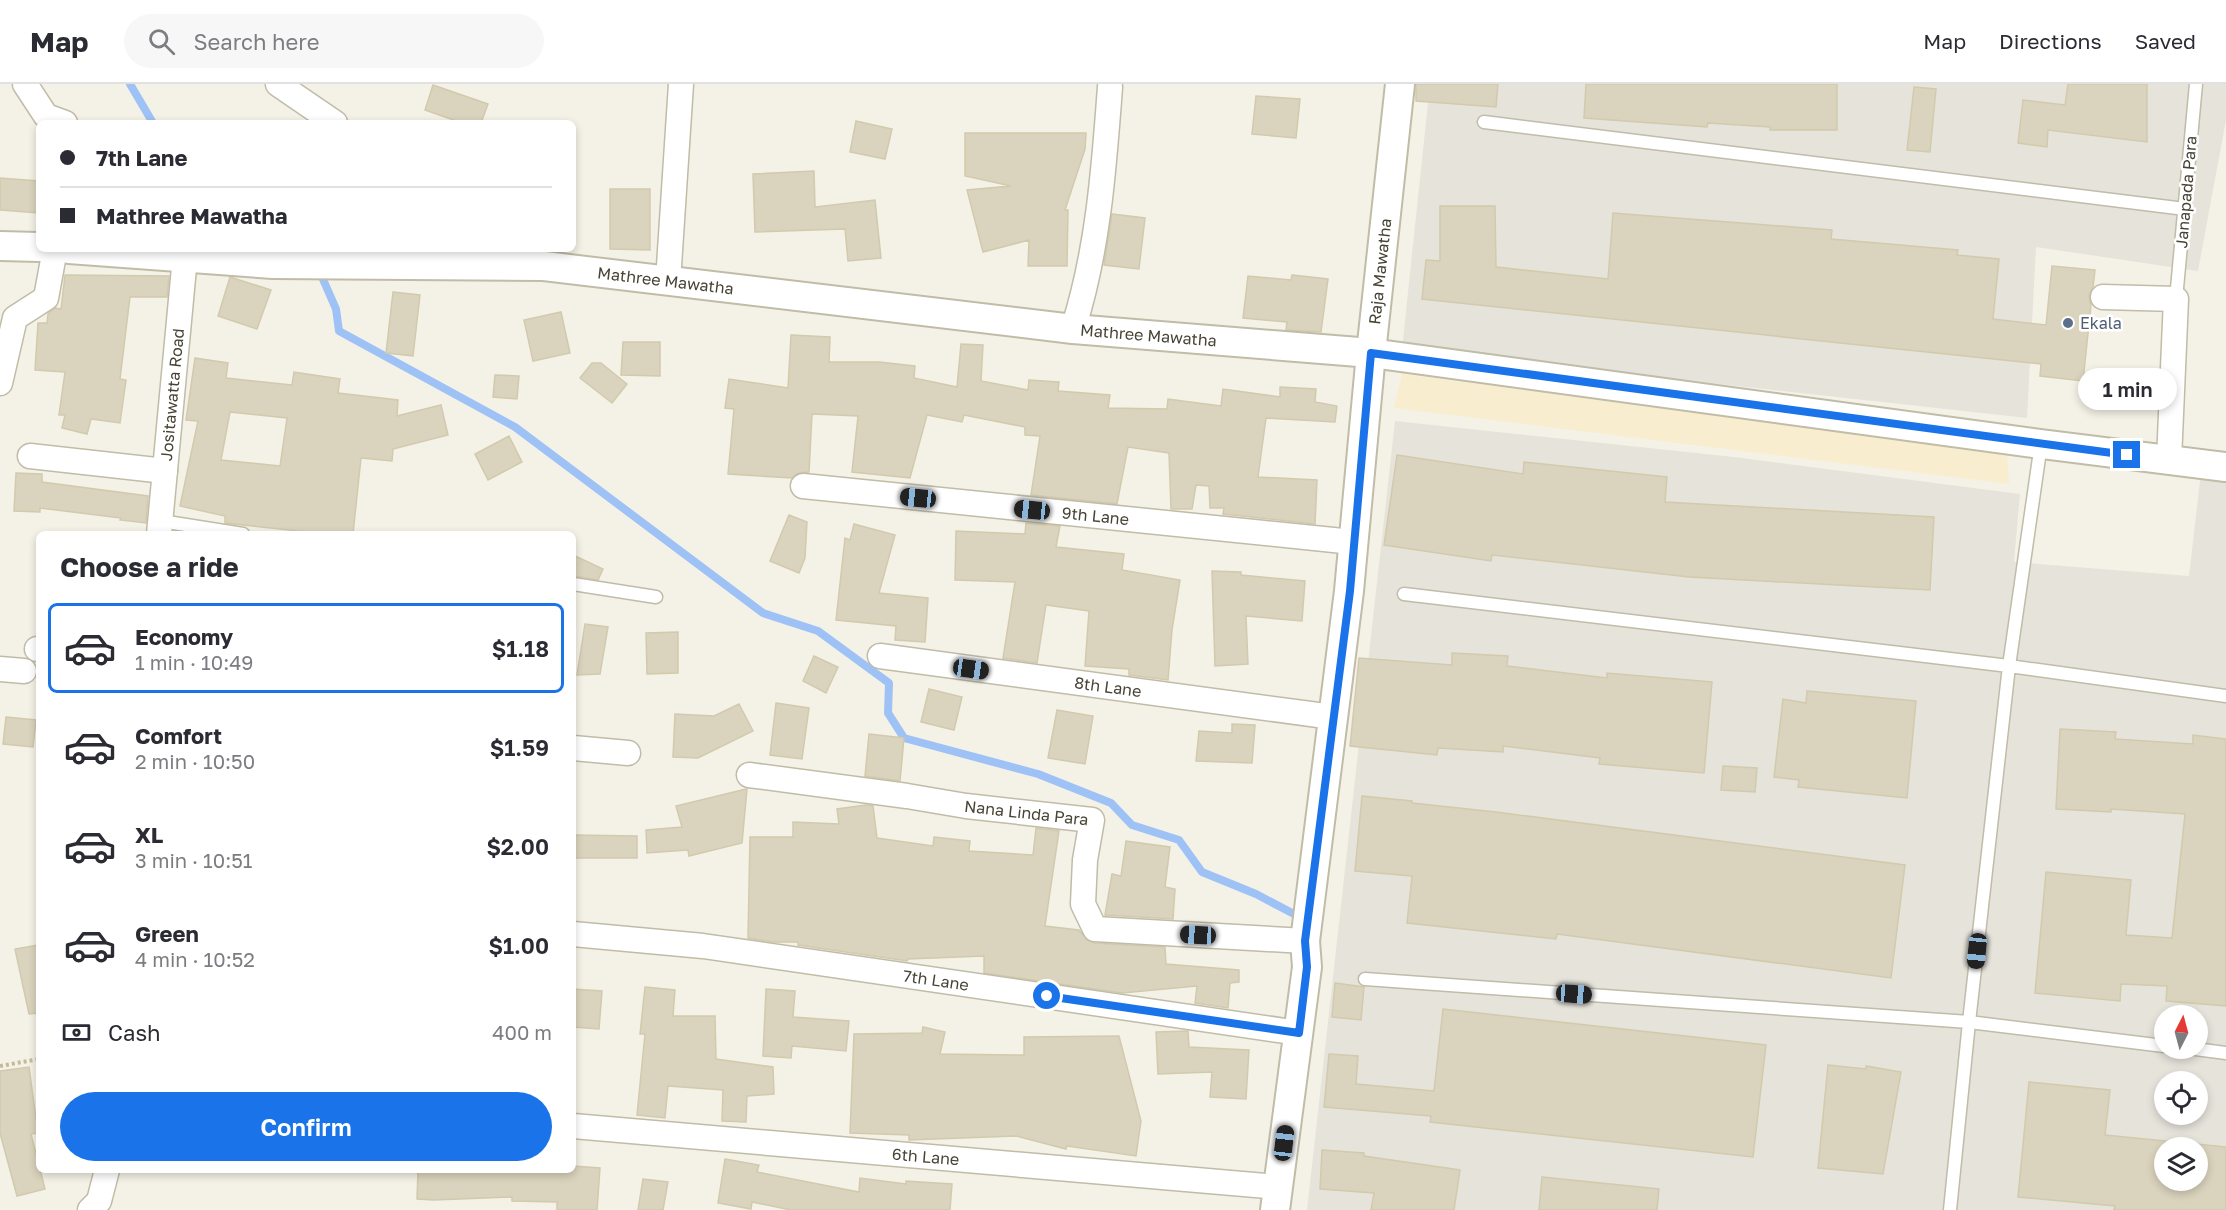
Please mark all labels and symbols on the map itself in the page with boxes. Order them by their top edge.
street label: Janapada Para [2171,135,2201,249]
street label: Raja Mawatha [1364,217,1395,325]
street label: Mathree Mawatha [596,262,735,299]
place label: Ekala [2080,313,2122,333]
marker: Ekala [2061,316,2075,330]
street label: Mathree Mawatha [1079,320,1218,351]
street label: Jositawatta Road [156,327,188,462]
callout: 1 min [2078,368,2176,410]
route end [2113,441,2140,468]
car [899,487,937,509]
car [1013,499,1051,521]
street label: 9th Lane [1061,502,1130,529]
car [952,658,990,680]
street label: 8th Lane [1073,672,1143,701]
street label: Nana Linda Para [963,796,1090,830]
car [1180,925,1216,945]
car [1966,932,1988,970]
street label: 7th Lane [902,965,970,995]
route start [1033,982,1060,1009]
car [1555,984,1593,1004]
north arrow [2154,1005,2208,1059]
car [1273,1124,1295,1162]
street label: 6th Lane [891,1144,960,1169]

